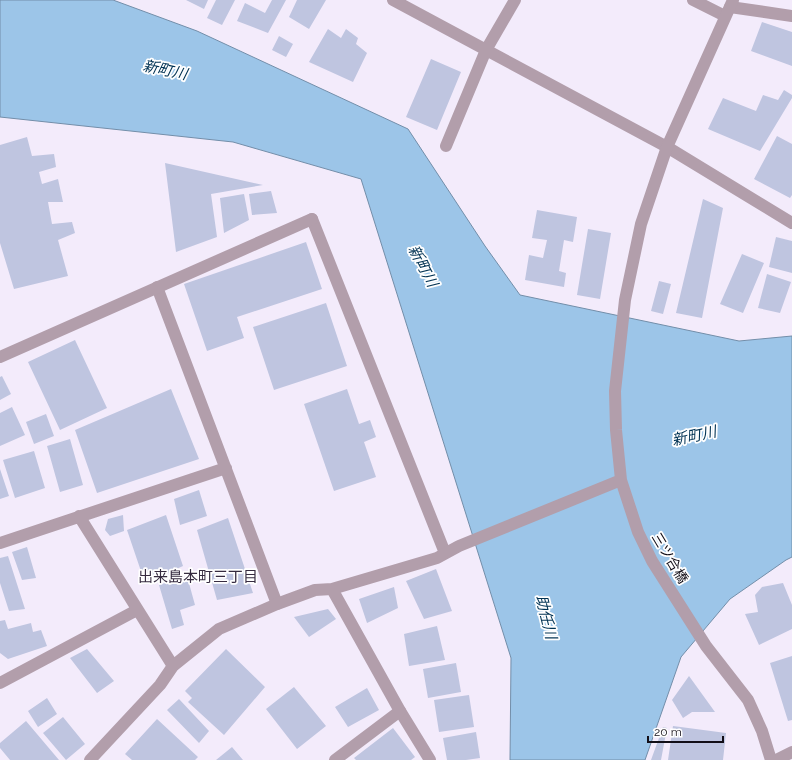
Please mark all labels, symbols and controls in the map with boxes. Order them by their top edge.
water label: 新町川 [141,57,191,84]
water label: 新町川 [404,242,442,292]
water label: 新町川 [670,422,720,449]
street label: 三ツ合橋 [649,530,691,586]
district label: 出来島本町三丁目 [138,568,258,586]
water label: 助任川 [532,593,561,643]
scale bar [648,718,723,744]
text: 20 m [654,725,682,739]

